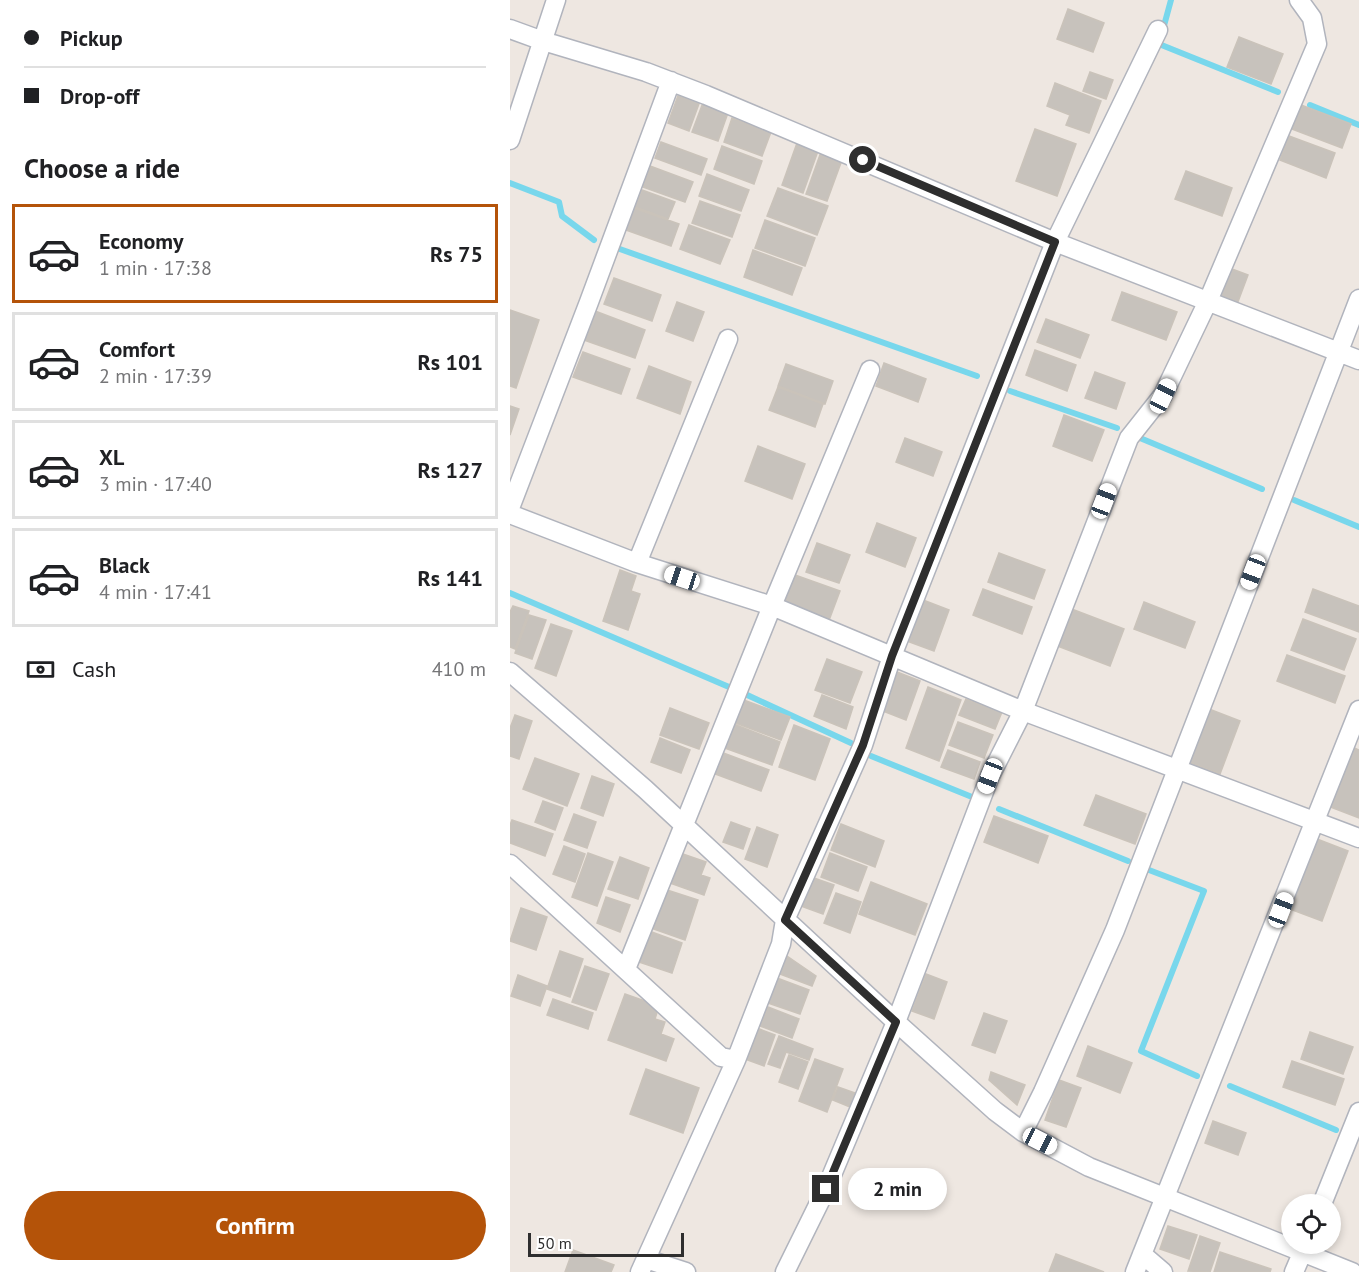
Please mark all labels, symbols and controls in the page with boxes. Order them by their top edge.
text: Pickup [60,24,123,52]
text: Drop-off [60,82,139,110]
route start [849,146,876,173]
text: Choose a ride [24,151,180,185]
icon: car [27,227,81,281]
text: Economy [99,227,183,255]
text: Rs 75 [430,240,483,268]
text: 1 min · 17:38 [99,255,212,281]
icon: car [27,335,81,389]
text: Comfort [99,335,175,363]
text: Rs 101 [417,348,483,376]
text: 2 min · 17:39 [99,363,212,389]
car [1147,376,1179,416]
icon: car [27,443,81,497]
text: XL [99,443,124,471]
text: Rs 127 [417,456,483,484]
text: 3 min · 17:40 [99,471,212,497]
car [1089,481,1119,521]
icon: car [27,551,81,605]
text: Black [99,551,150,579]
car [1238,552,1268,592]
text: Rs 141 [417,564,483,592]
car [662,564,702,592]
text: 4 min · 17:41 [99,579,212,605]
icon: cash [24,653,57,686]
text: Cash [72,655,116,683]
text: 410 m [432,656,486,682]
car [975,756,1005,796]
car [1266,890,1296,930]
car [1020,1125,1060,1157]
callout: 2 min [847,1168,946,1210]
route end [812,1175,839,1202]
text: 2 min [873,1176,922,1202]
button: Confirm [24,1191,486,1260]
map controls [1281,1194,1341,1254]
button: locate [1281,1194,1341,1254]
scale bar [528,1230,684,1258]
text: 50 m [537,1233,572,1253]

